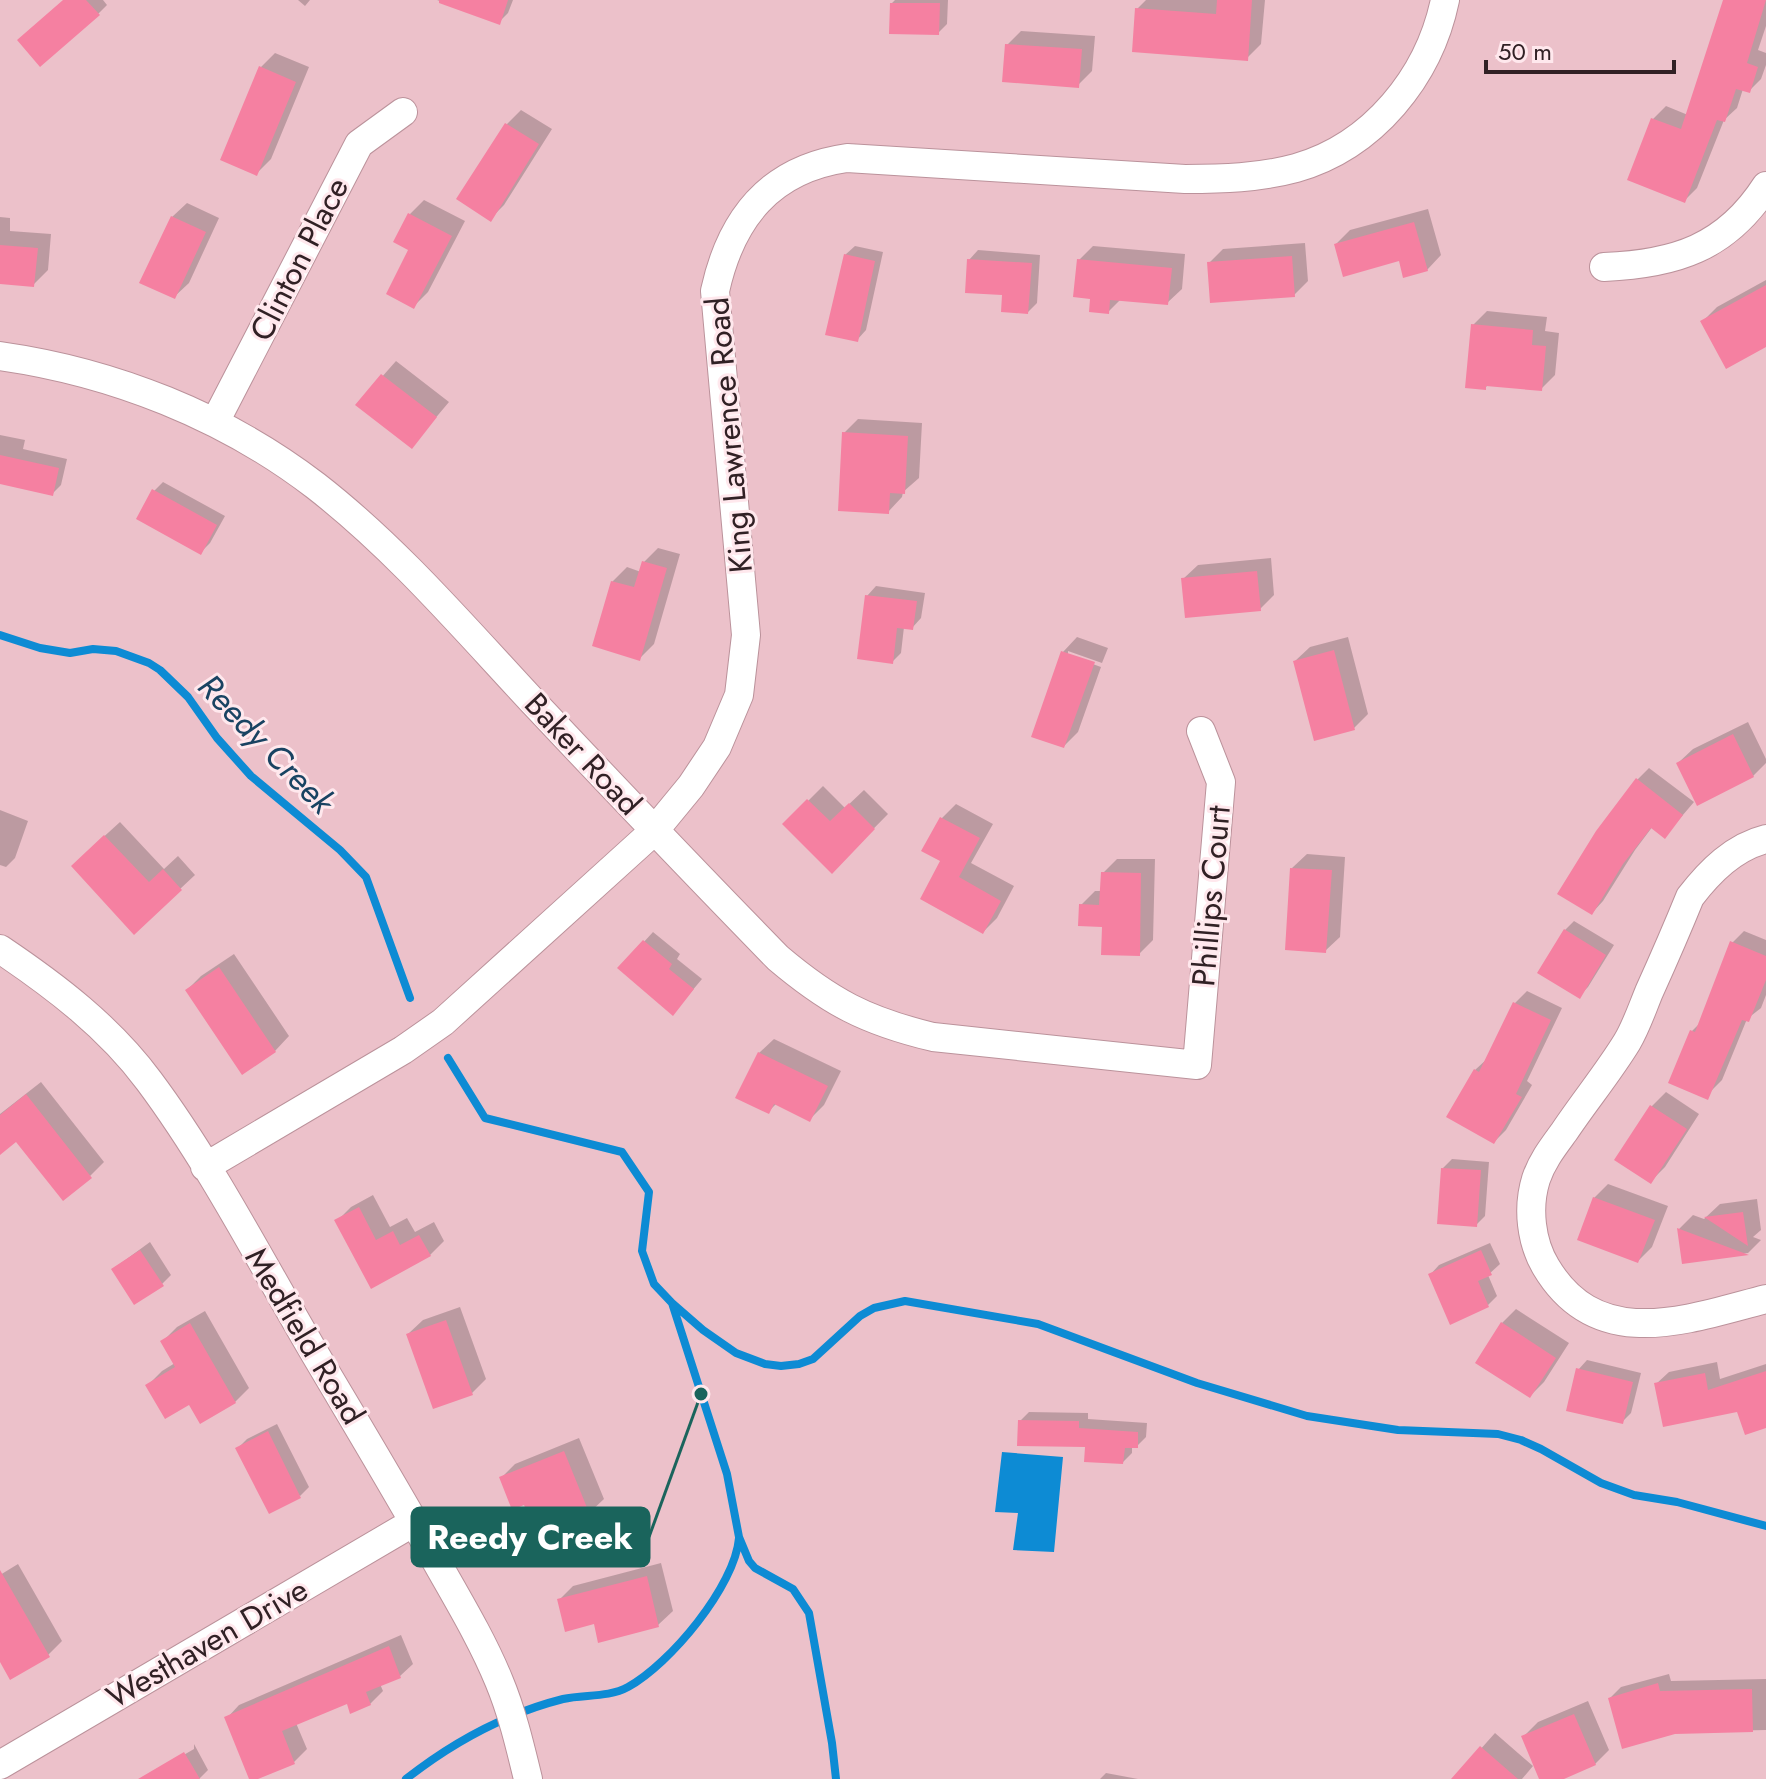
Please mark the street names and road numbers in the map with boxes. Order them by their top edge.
street label: Clinton Place [238,169,360,349]
street label: King Lawrence Road [694,295,764,575]
street label: Baker Road [514,682,652,826]
street label: Phillips Court [1180,803,1242,988]
street label: Medfield Road [234,1239,376,1433]
street label: Westhaven Drive [98,1567,316,1719]

